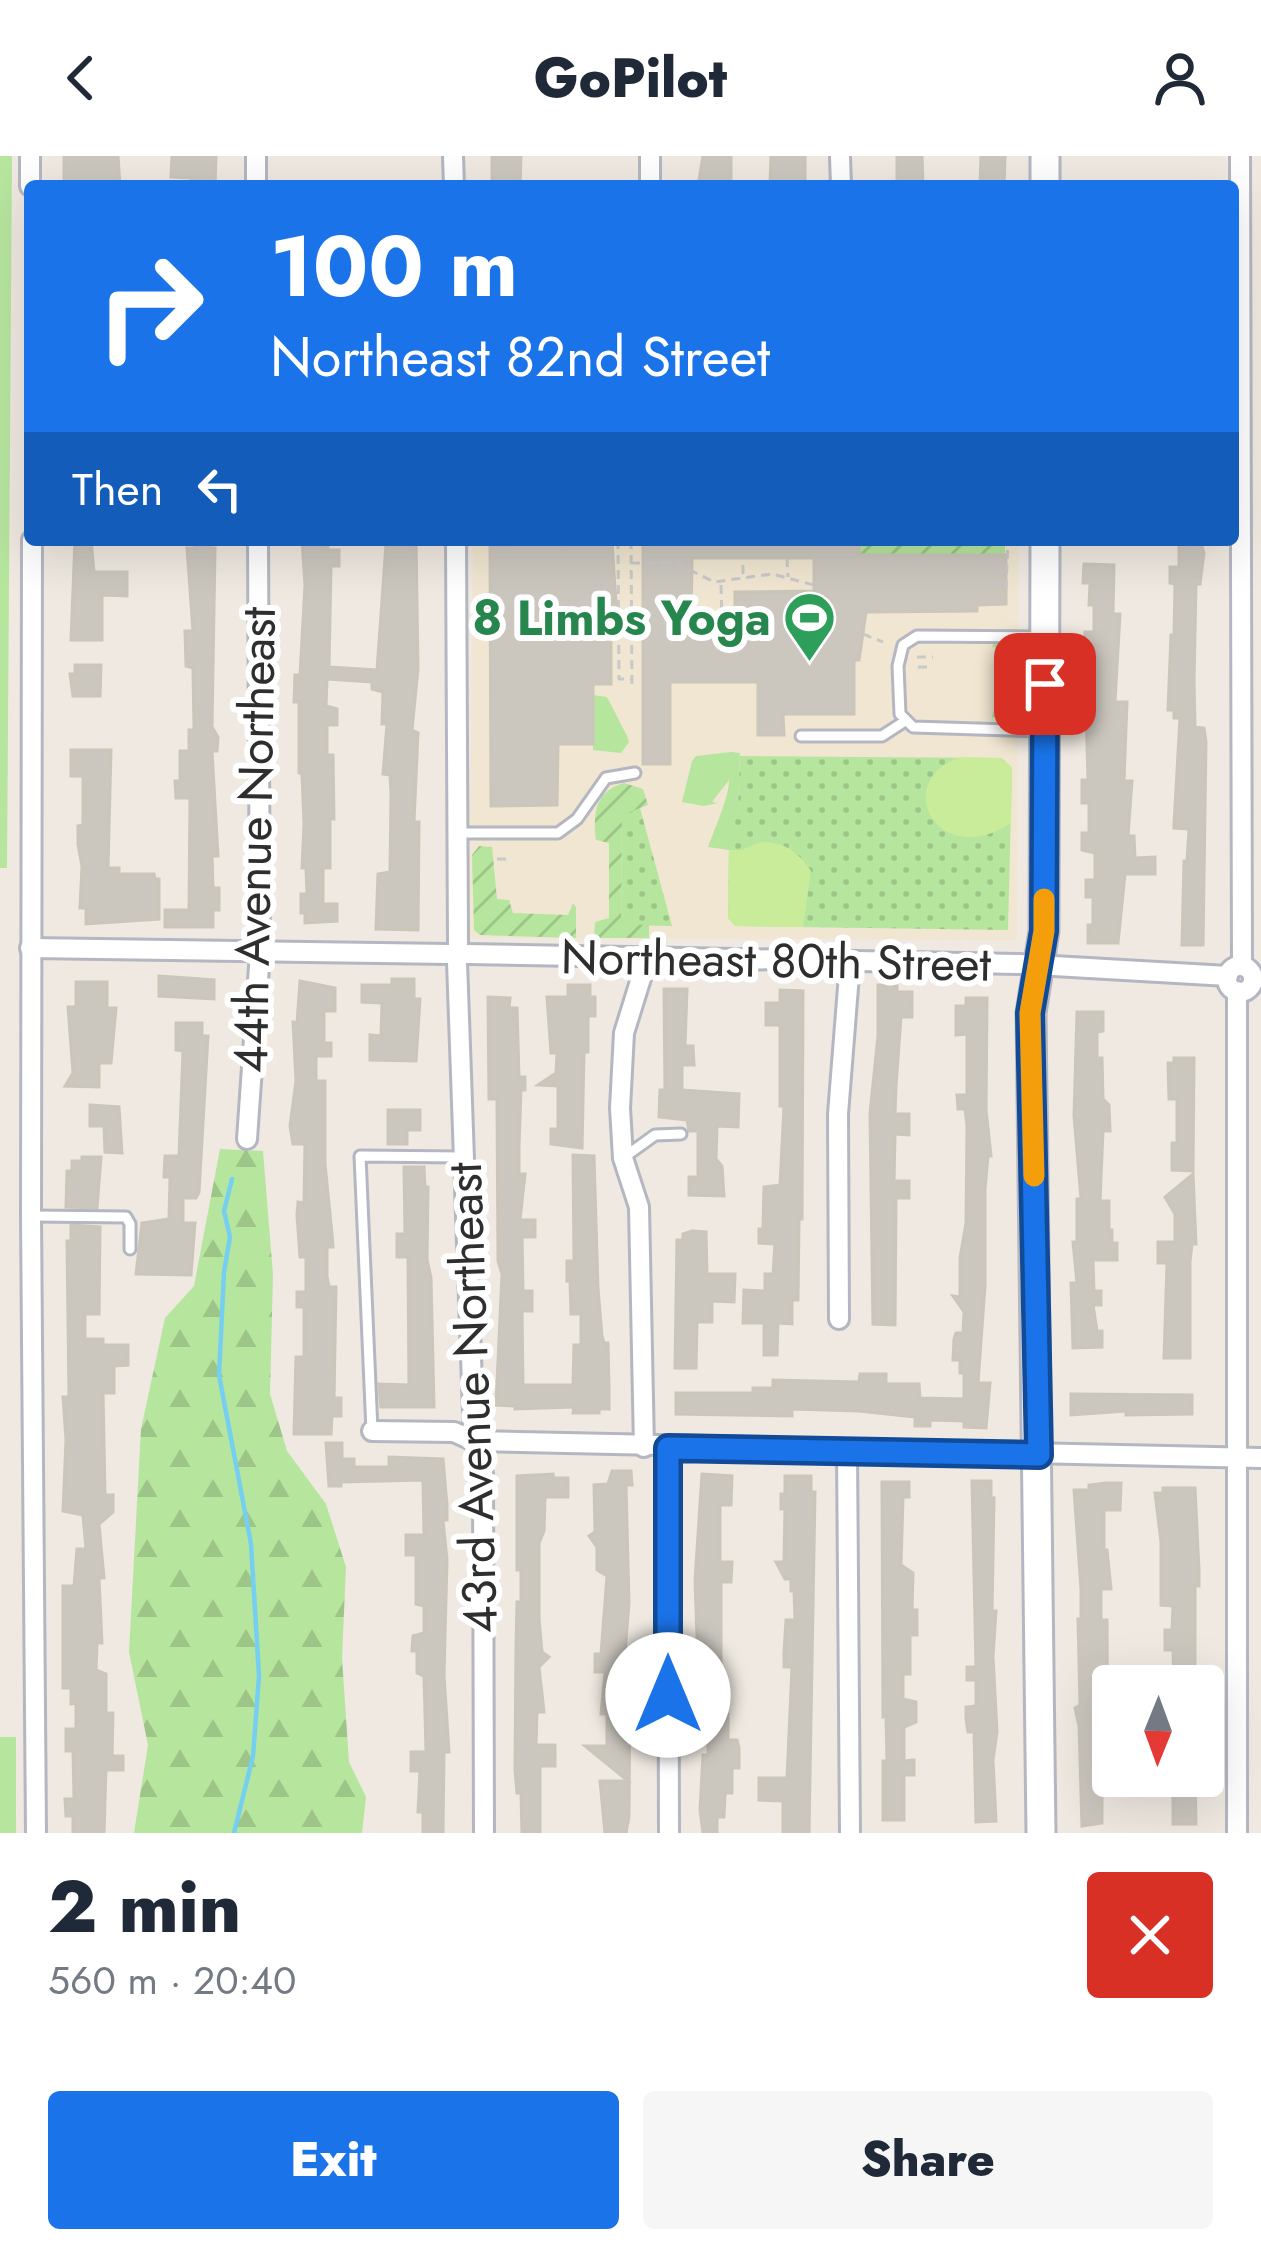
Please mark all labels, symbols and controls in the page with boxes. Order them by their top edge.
text: GoPilot [534,39,727,117]
icon: back [48,45,114,111]
icon: person [1147,45,1213,111]
text: 100 m [270,206,518,328]
icon: right [72,228,228,384]
text: Northeast 82nd Street [270,318,770,396]
icon: left [187,456,253,522]
text: Then [72,457,163,522]
place label: 8 Limbs Yoga [472,584,771,653]
sports icon: 8 Limbs Yoga [782,590,838,664]
street label: 44th Avenue Northeast [216,606,293,1074]
pin [994,633,1096,735]
icon: arrive [1012,651,1078,717]
street label: Northeast 80th Street [560,922,992,999]
street label: 43rd Avenue Northeast [430,1161,515,1635]
position arrow [605,1632,731,1758]
north arrow [1092,1665,1224,1797]
map controls [1092,1665,1224,1797]
text: 2 min [48,1855,241,1959]
button: close [1087,1872,1213,1998]
text: 560 m · 20:40 [48,1952,297,2009]
button: Exit [48,2091,619,2229]
button: Share [643,2091,1213,2229]

